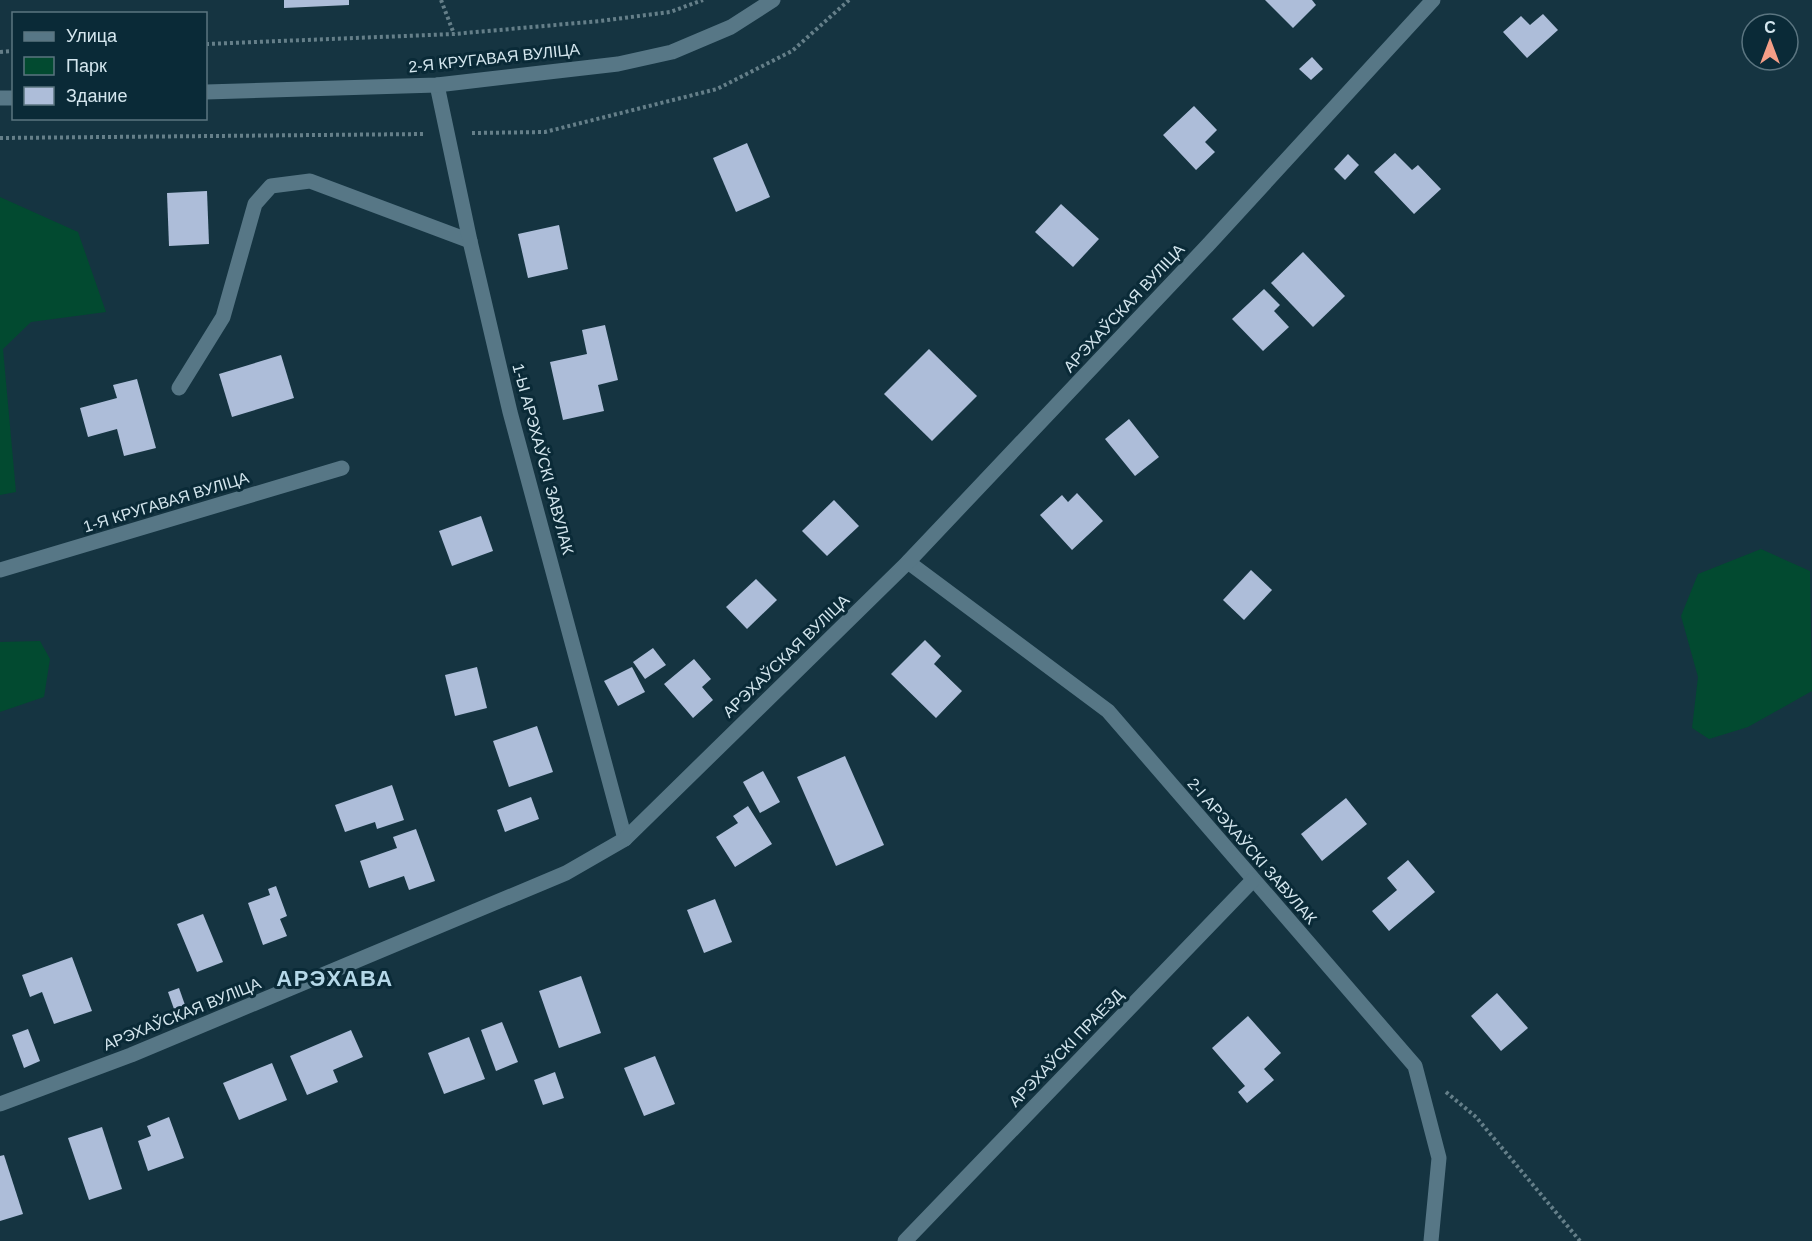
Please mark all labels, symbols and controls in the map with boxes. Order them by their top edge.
legend [12,12,207,120]
north arrow [1740,12,1800,72]
text: С [1764,19,1776,36]
text: Улица [66,26,118,46]
street label: 2-Я КРУГАВАЯ ВУЛІЦА [407,41,581,75]
text: Парк [66,56,107,76]
text: Здание [66,86,127,106]
street label: АРЭХАЎСКАЯ ВУЛІЦА [1059,239,1188,375]
street label: 1-Ы АРЭХАЎСКІ ЗАВУЛАК [509,361,579,557]
street label: 1-Я КРУГАВАЯ ВУЛІЦА [81,469,251,535]
street label: АРЭХАЎСКАЯ ВУЛІЦА [718,590,853,721]
street label: 2-І АРЭХАЎСКІ ЗАВУЛАК [1184,773,1322,928]
district label: АРЭХАВА [276,966,394,991]
street label: АРЭХАЎСКАЯ ВУЛІЦА [100,973,264,1053]
street label: АРЭХАЎСКІ ПРАЕЗД [1004,984,1126,1110]

